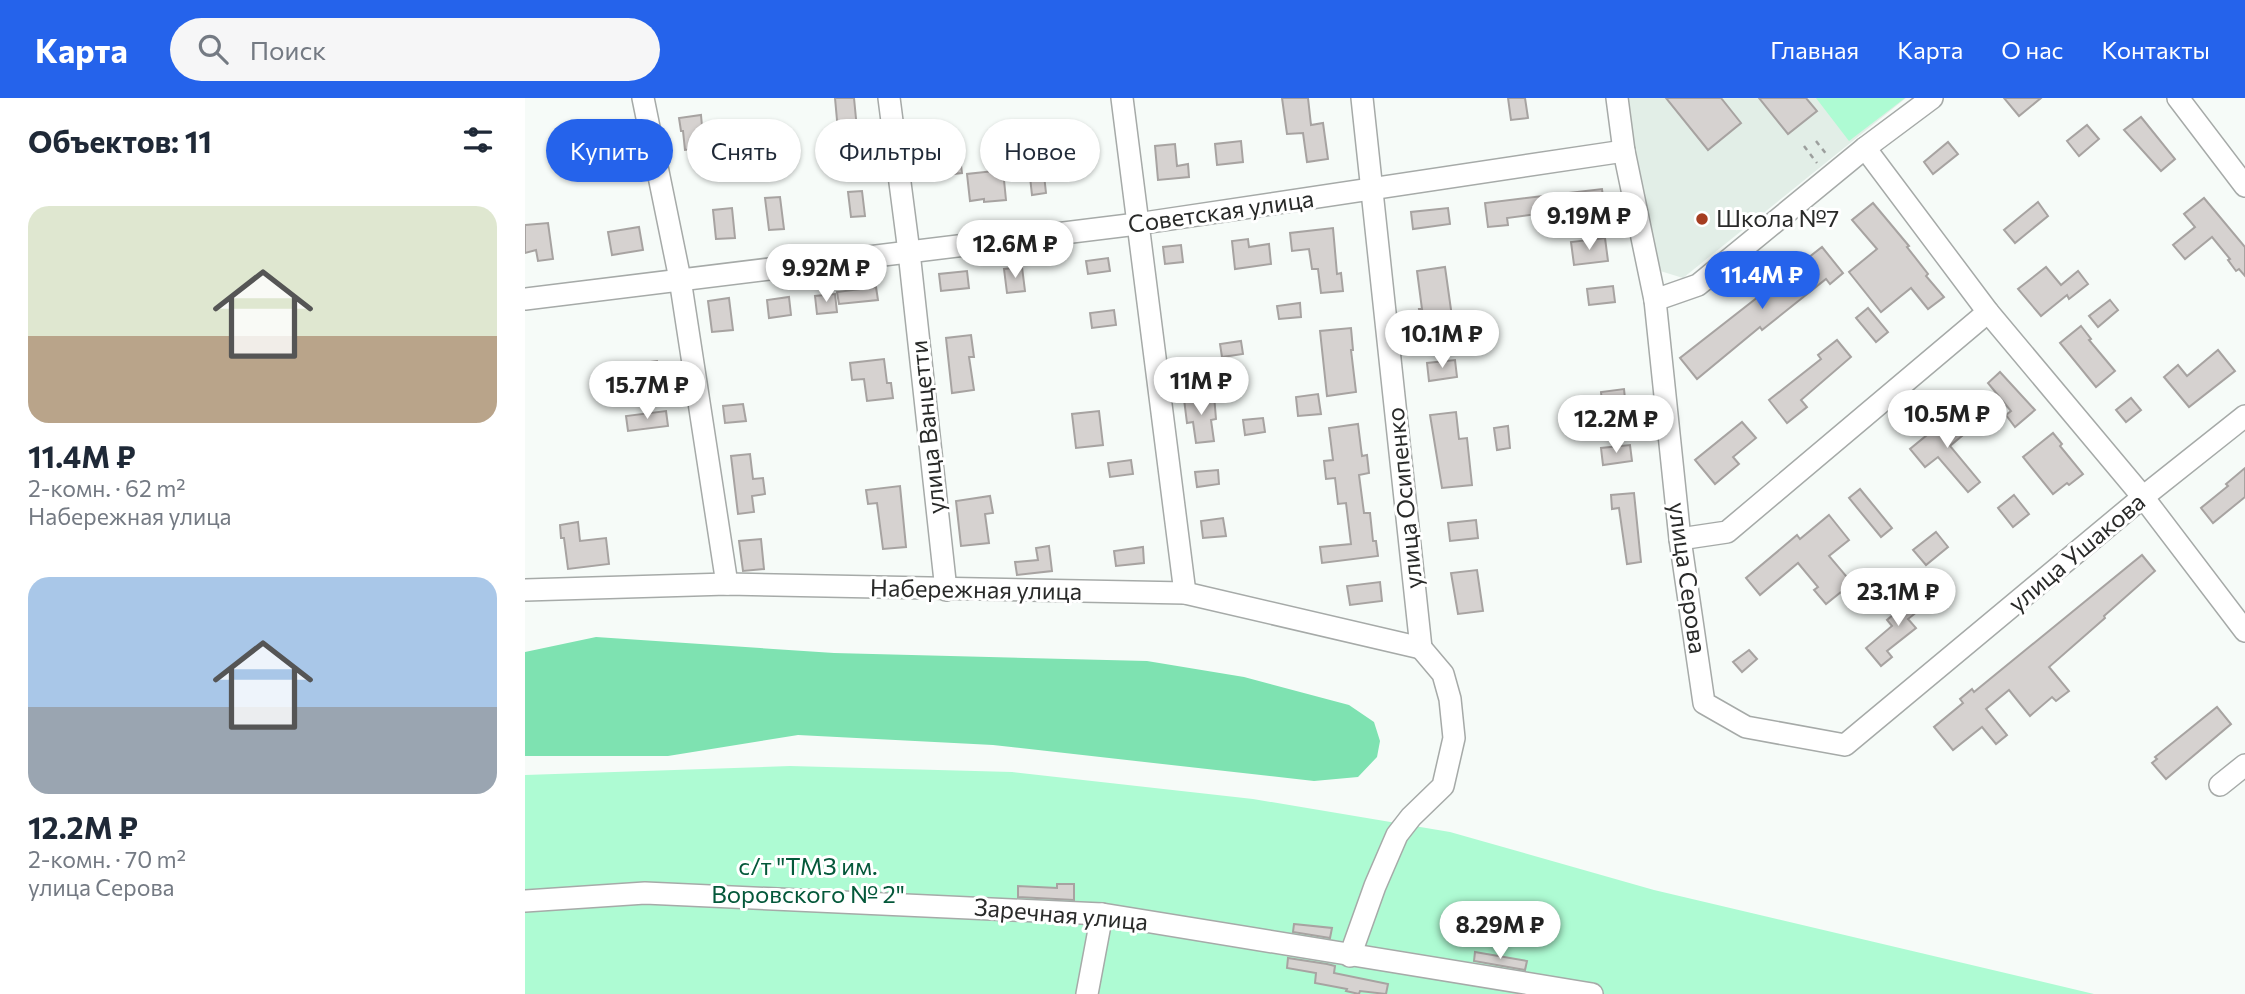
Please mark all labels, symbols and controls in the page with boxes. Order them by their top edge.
search box [170,18,660,81]
text: Карта [35,29,128,70]
icon: search [194,30,232,68]
text: Поиск [250,34,326,65]
text: Главная [1770,35,1859,64]
text: Карта [1897,35,1963,64]
text: О нас [2001,35,2063,64]
text: Контакты [2101,35,2210,64]
chip: Купить [546,119,673,182]
chip: Снять [687,119,801,182]
chip: Фильтры [815,119,966,182]
chip: Новое [980,119,1100,182]
icon: filters [459,121,497,159]
text: Объектов: 11 [28,122,212,159]
street label: Советская улица [1126,183,1316,238]
pin: 9.19M ₽ [1524,192,1654,252]
text: 9.19M ₽ [1547,201,1631,229]
place label: Школа №7 [1716,203,1839,232]
marker: Школа №7 [1694,211,1710,227]
pin: 12.6M ₽ [950,220,1080,280]
text: 12.6M ₽ [972,229,1058,257]
pin: 9.92M ₽ [761,244,891,304]
icon: home [200,251,326,377]
pin: 11.4M ₽ [1697,252,1827,311]
text: 9.92M ₽ [782,253,870,281]
text: 11.4M ₽ [1721,260,1803,288]
pin: 10.1M ₽ [1377,310,1507,370]
text: 10.1M ₽ [1401,319,1483,347]
street label: улица Ванцетти [903,339,950,516]
pin: 11M ₽ [1152,358,1250,417]
pin: 15.7M ₽ [582,362,712,421]
text: 11M ₽ [1170,366,1232,394]
text: 15.7M ₽ [605,370,689,398]
pin: 10.5M ₽ [1882,390,2012,450]
pin: 12.2M ₽ [1551,396,1681,455]
text: 10.5M ₽ [1904,399,1990,427]
text: 12.2M ₽ [1574,404,1658,432]
street label: улица Осипенко [1380,406,1427,590]
text: 11.4M ₽ [28,437,136,474]
text: 2-комн. · 62 m² [28,474,185,502]
street label: улица Ушакова [2002,486,2150,617]
street label: улица Серова [1663,500,1713,656]
text: Набережная улица [28,502,232,530]
pin: 23.1M ₽ [1833,568,1963,628]
street label: Набережная улица [870,572,1082,605]
text: 23.1M ₽ [1857,577,1939,605]
icon: home [200,622,326,748]
text: 12.2M ₽ [28,808,138,845]
text: 2-комн. · 70 m² [28,845,186,873]
park label: с/т "ТМЗ им. Воровского № 2" [711,851,905,908]
text: улица Серова [28,873,175,901]
street label: Заречная улица [973,891,1149,936]
pin: 8.29M ₽ [1435,902,1565,961]
text: 8.29M ₽ [1456,910,1544,938]

